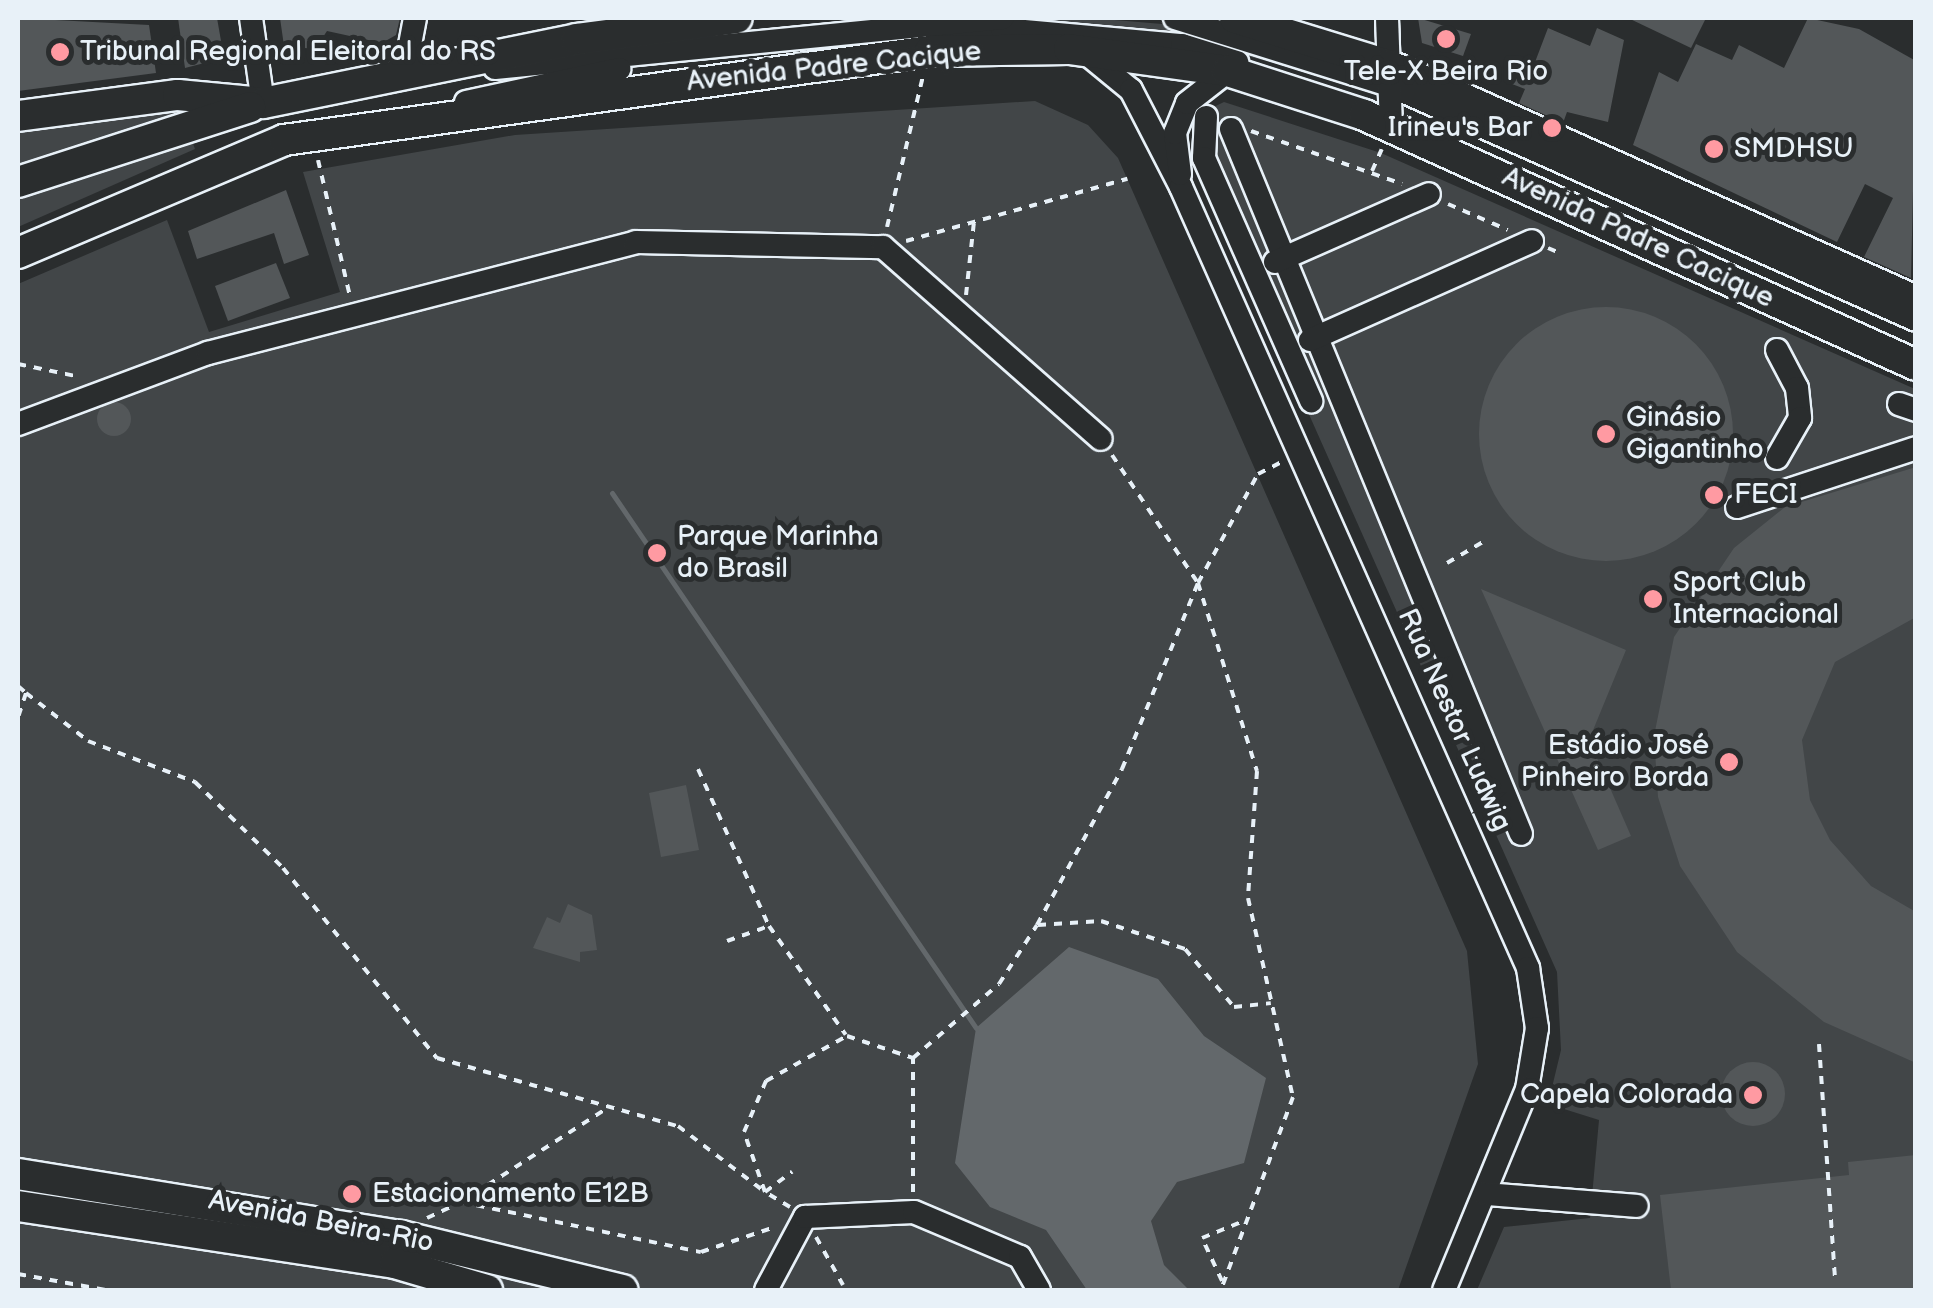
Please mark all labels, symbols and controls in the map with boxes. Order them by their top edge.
marker: Tele-X Beira Rio [1435,28,1457,50]
place label: Tribunal Regional Eleitoral do RS [80,35,496,69]
street label: Avenida Padre Cacique [685,35,983,99]
marker: Tribunal Regional Eleitoral do RS [49,41,71,63]
place label: Tele-X Beira Rio [1344,55,1548,89]
place label: Irineu's Bar [1388,111,1532,145]
marker: Irineu's Bar [1541,117,1563,139]
place label: SMDHSU [1734,132,1853,166]
marker: SMDHSU [1703,138,1725,160]
street label: Avenida Padre Cacique [1497,160,1779,316]
place label: Ginásio Gigantinho [1626,401,1764,467]
marker: Ginásio Gigantinho [1595,423,1617,445]
place label: FECI [1734,478,1797,512]
marker: FECI [1703,484,1725,506]
place label: Parque Marinha do Brasil [677,520,879,586]
marker: Parque Marinha do Brasil [646,542,668,564]
place label: Sport Club Internacional [1673,566,1839,632]
marker: Sport Club Internacional [1642,588,1664,610]
street label: Rua Nestor Ludwig [1390,604,1518,836]
place label: Estádio José Pinheiro Borda [1521,729,1709,795]
marker: Estádio José Pinheiro Borda [1718,751,1740,773]
place label: Capela Colorada [1520,1078,1733,1112]
marker: Capela Colorada [1742,1084,1764,1106]
place label: Estacionamento E12B [372,1177,649,1211]
marker: Estacionamento E12B [341,1183,363,1205]
street label: Avenida Beira-Rio [206,1184,436,1260]

